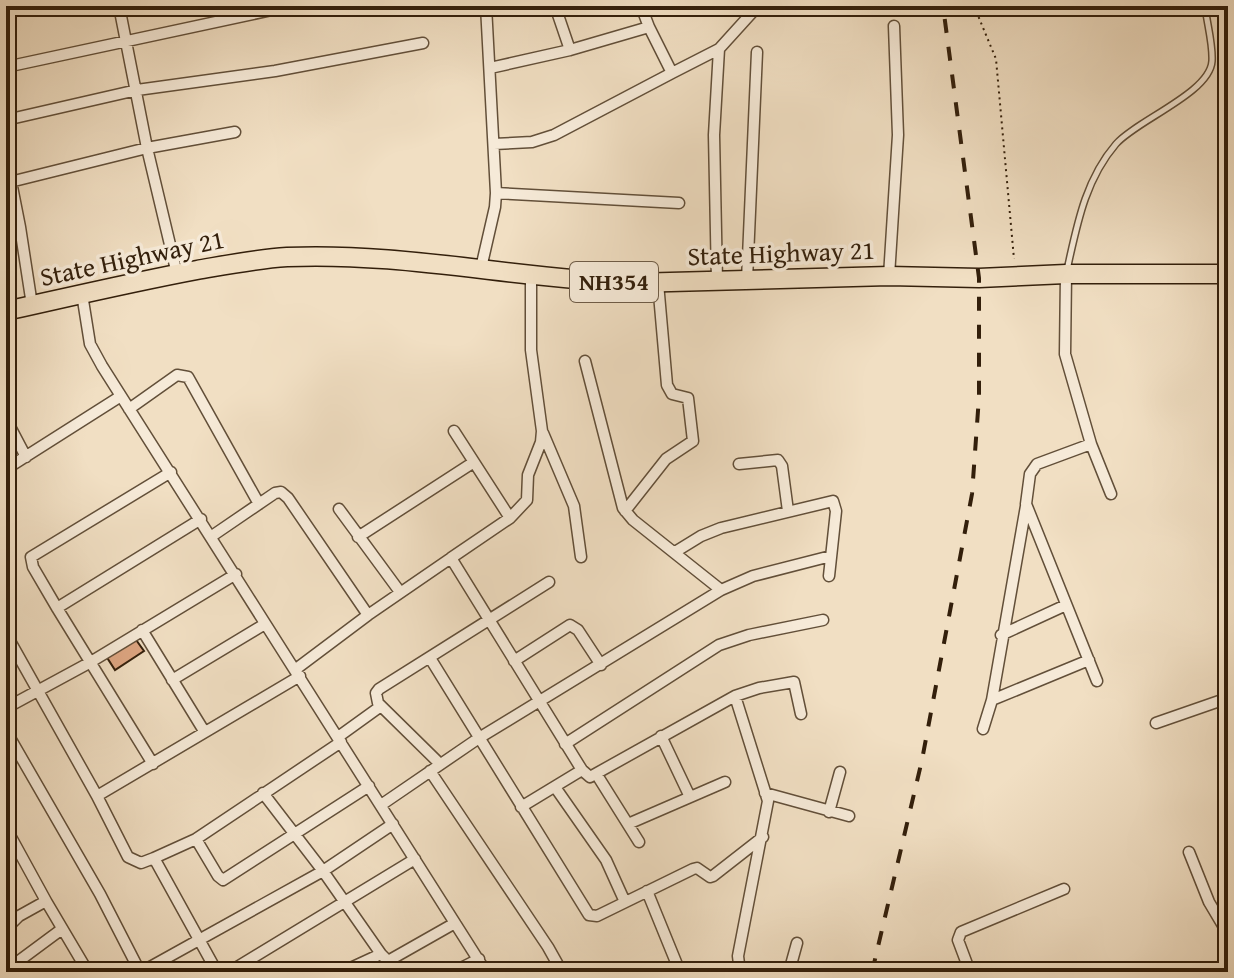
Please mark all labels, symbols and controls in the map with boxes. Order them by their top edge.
street label: State Highway 21 [36,219,228,296]
street label: State Highway 21 [687,230,875,275]
road number: NH354 [570,262,658,302]

